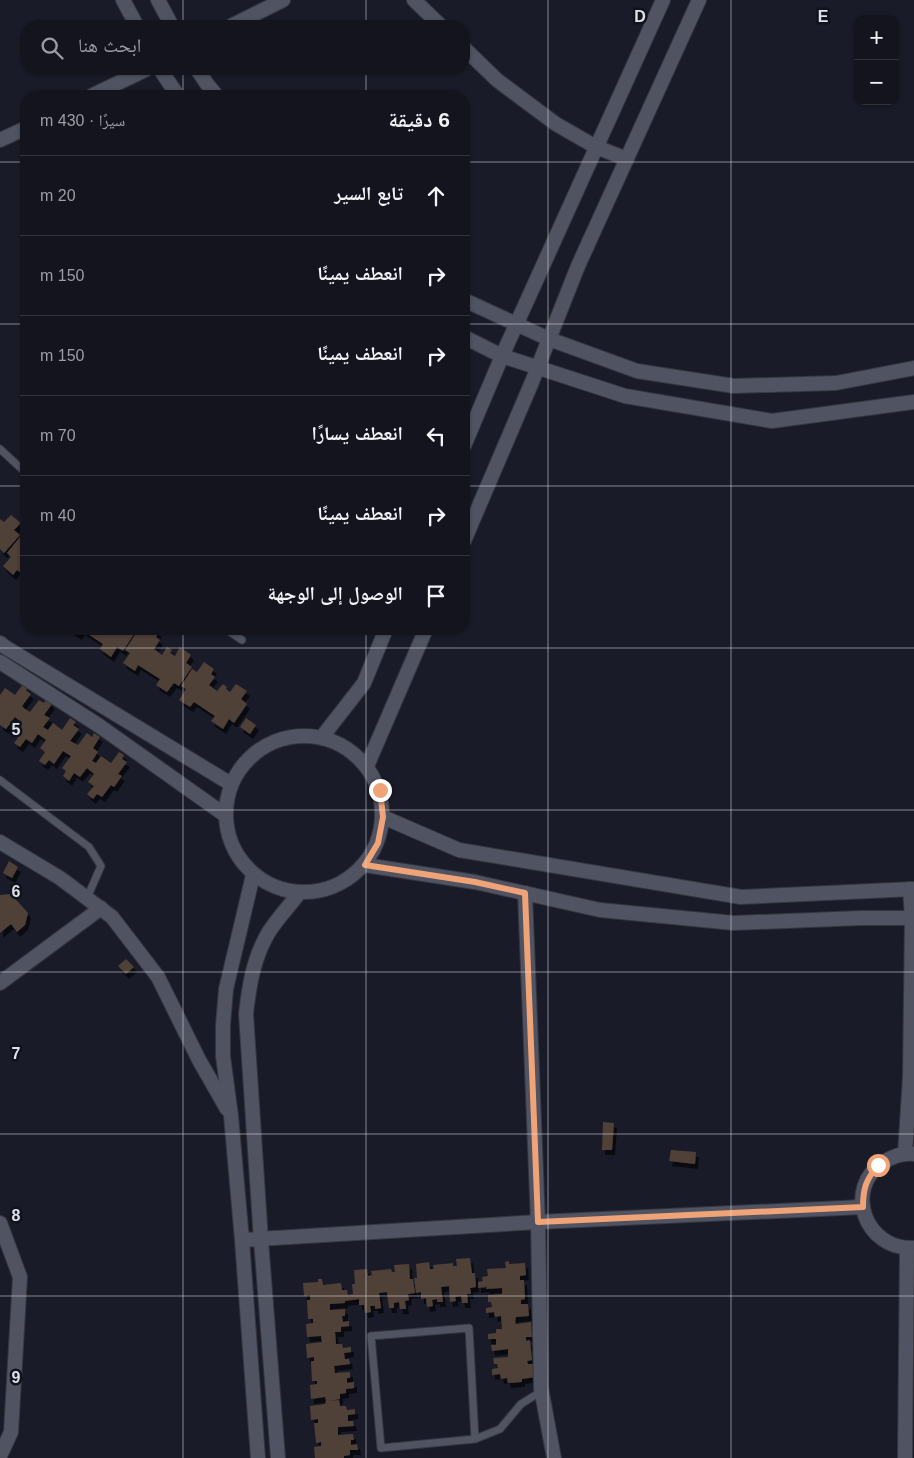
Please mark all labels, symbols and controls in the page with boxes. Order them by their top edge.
text: D [634,8,646,25]
text: E [818,8,829,25]
map controls [854,15,899,105]
button: + [854,15,899,60]
search box [20,20,470,75]
icon: search [38,34,66,62]
text: ابحث هنا [78,35,141,56]
button: − [854,60,899,105]
text: 6 دقيقة [388,108,450,131]
text: سيرًا · 430 m [40,112,125,129]
icon: ahead [422,182,450,210]
text: تابع السير [334,183,403,204]
text: 20 m [40,187,76,204]
icon: right [422,262,450,290]
text: انعطف يمينًا [317,263,403,284]
text: 150 m [40,267,84,284]
icon: right [422,342,450,370]
text: انعطف يمينًا [317,343,403,364]
text: 150 m [40,347,84,364]
icon: left [422,422,450,450]
text: انعطف يسارًا [312,423,403,444]
text: 70 m [40,427,76,444]
icon: right [422,502,450,530]
text: انعطف يمينًا [317,503,403,524]
text: 40 m [40,507,76,524]
icon: arrive [422,582,450,610]
text: الوصول إلى الوجهة [267,583,403,604]
text: 5 [12,721,21,738]
route end [369,779,392,802]
text: 6 [12,883,21,900]
text: 7 [12,1045,21,1062]
route start [867,1154,890,1177]
text: 8 [12,1207,21,1224]
text: 9 [12,1369,21,1386]

